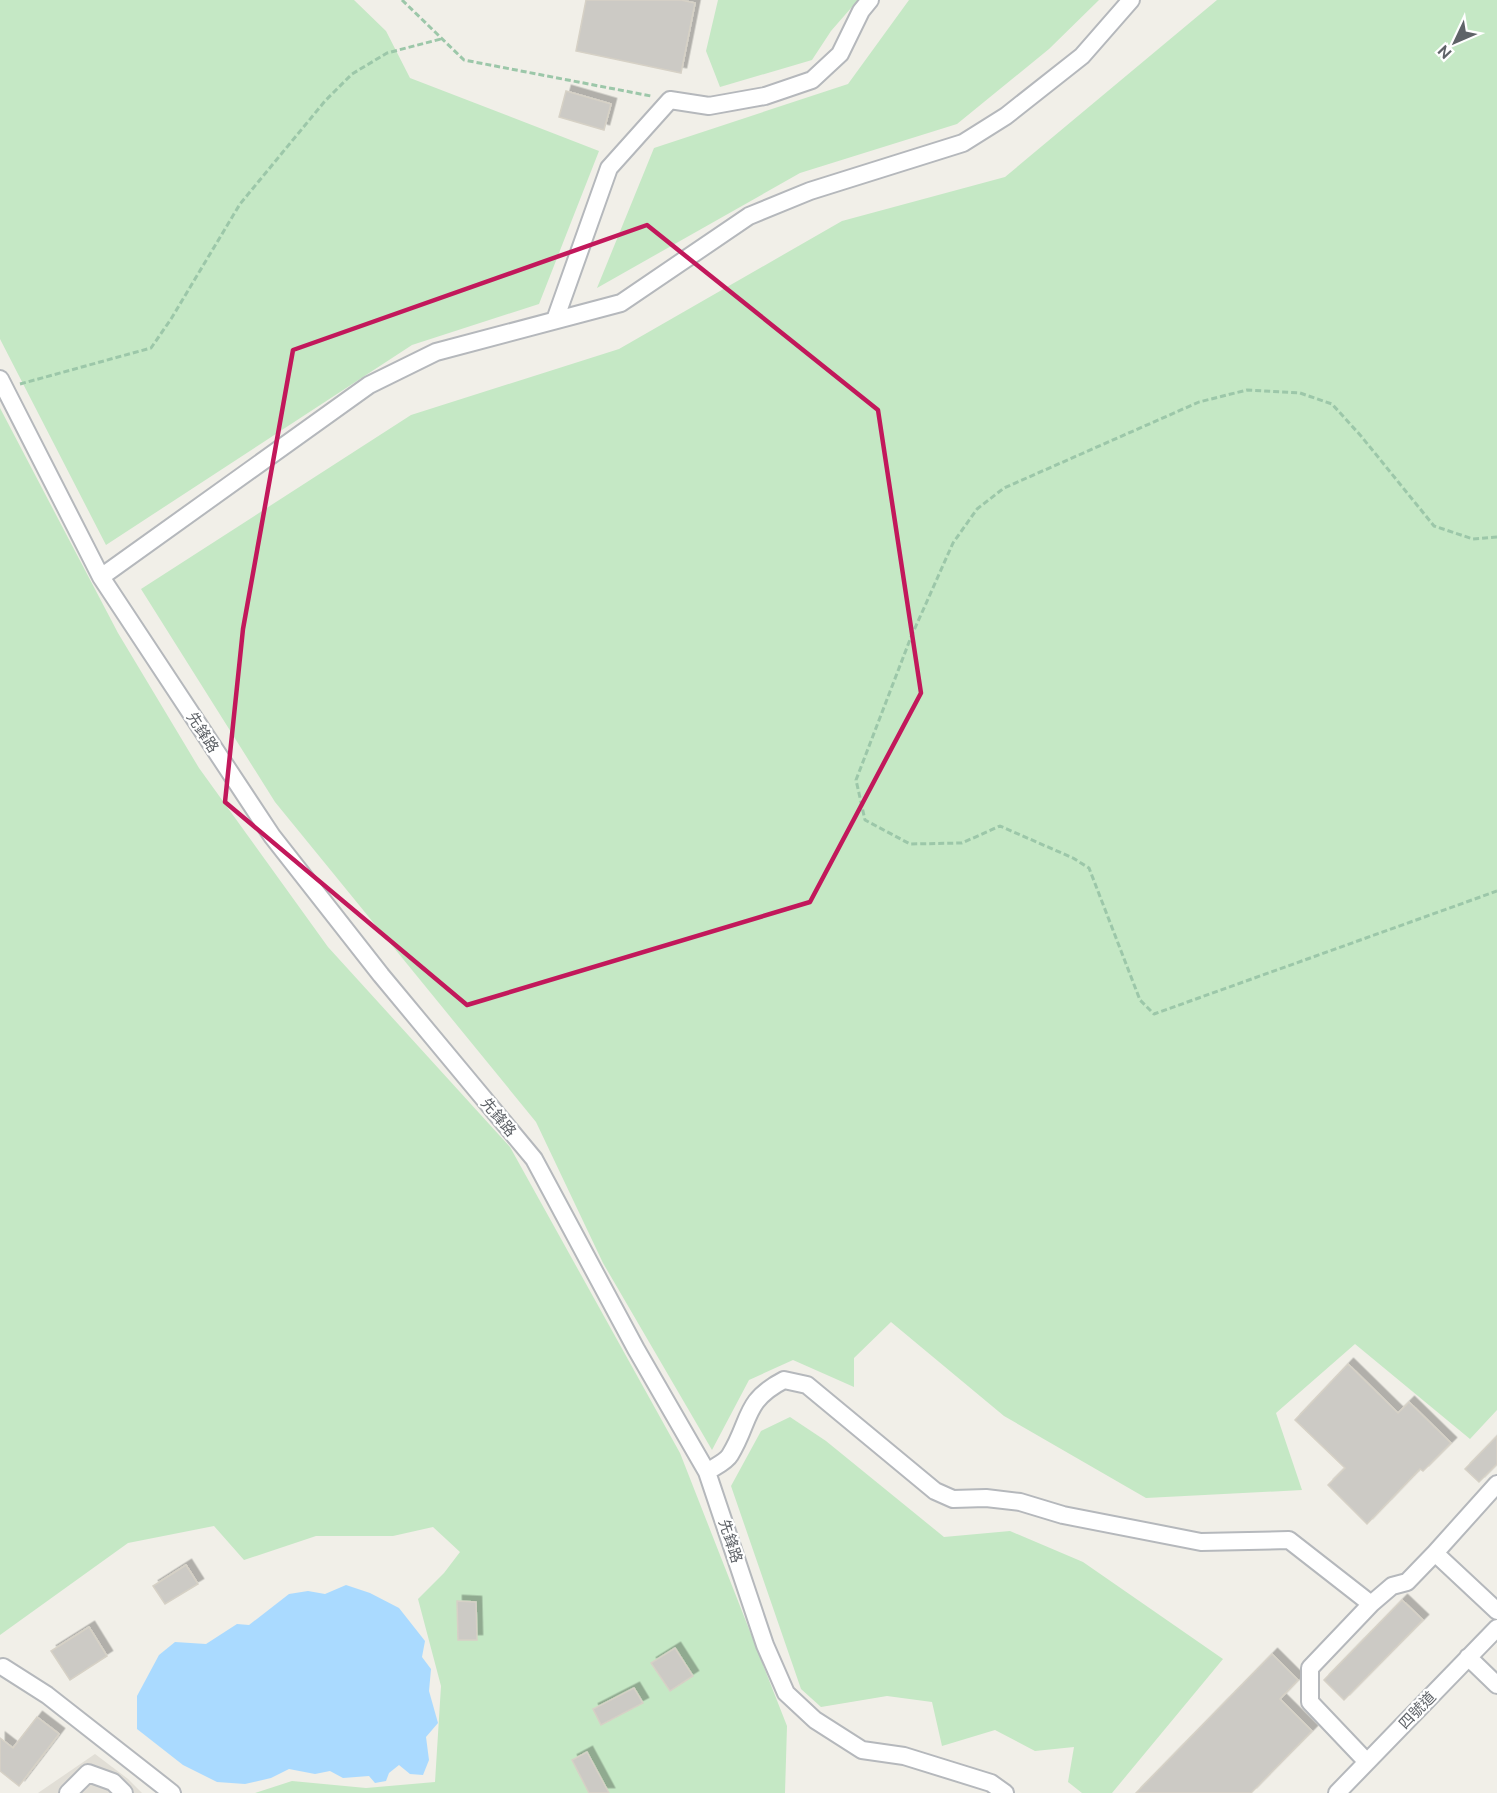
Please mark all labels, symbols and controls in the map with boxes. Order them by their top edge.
north arrow [1425,12,1485,72]
text: N [1434,42,1455,63]
street label: 先鋒路 [184,708,222,756]
street label: 先鋒路 [478,1094,520,1140]
street label: 先鋒路 [716,1517,746,1565]
street label: 四號道 [1395,1688,1439,1732]

